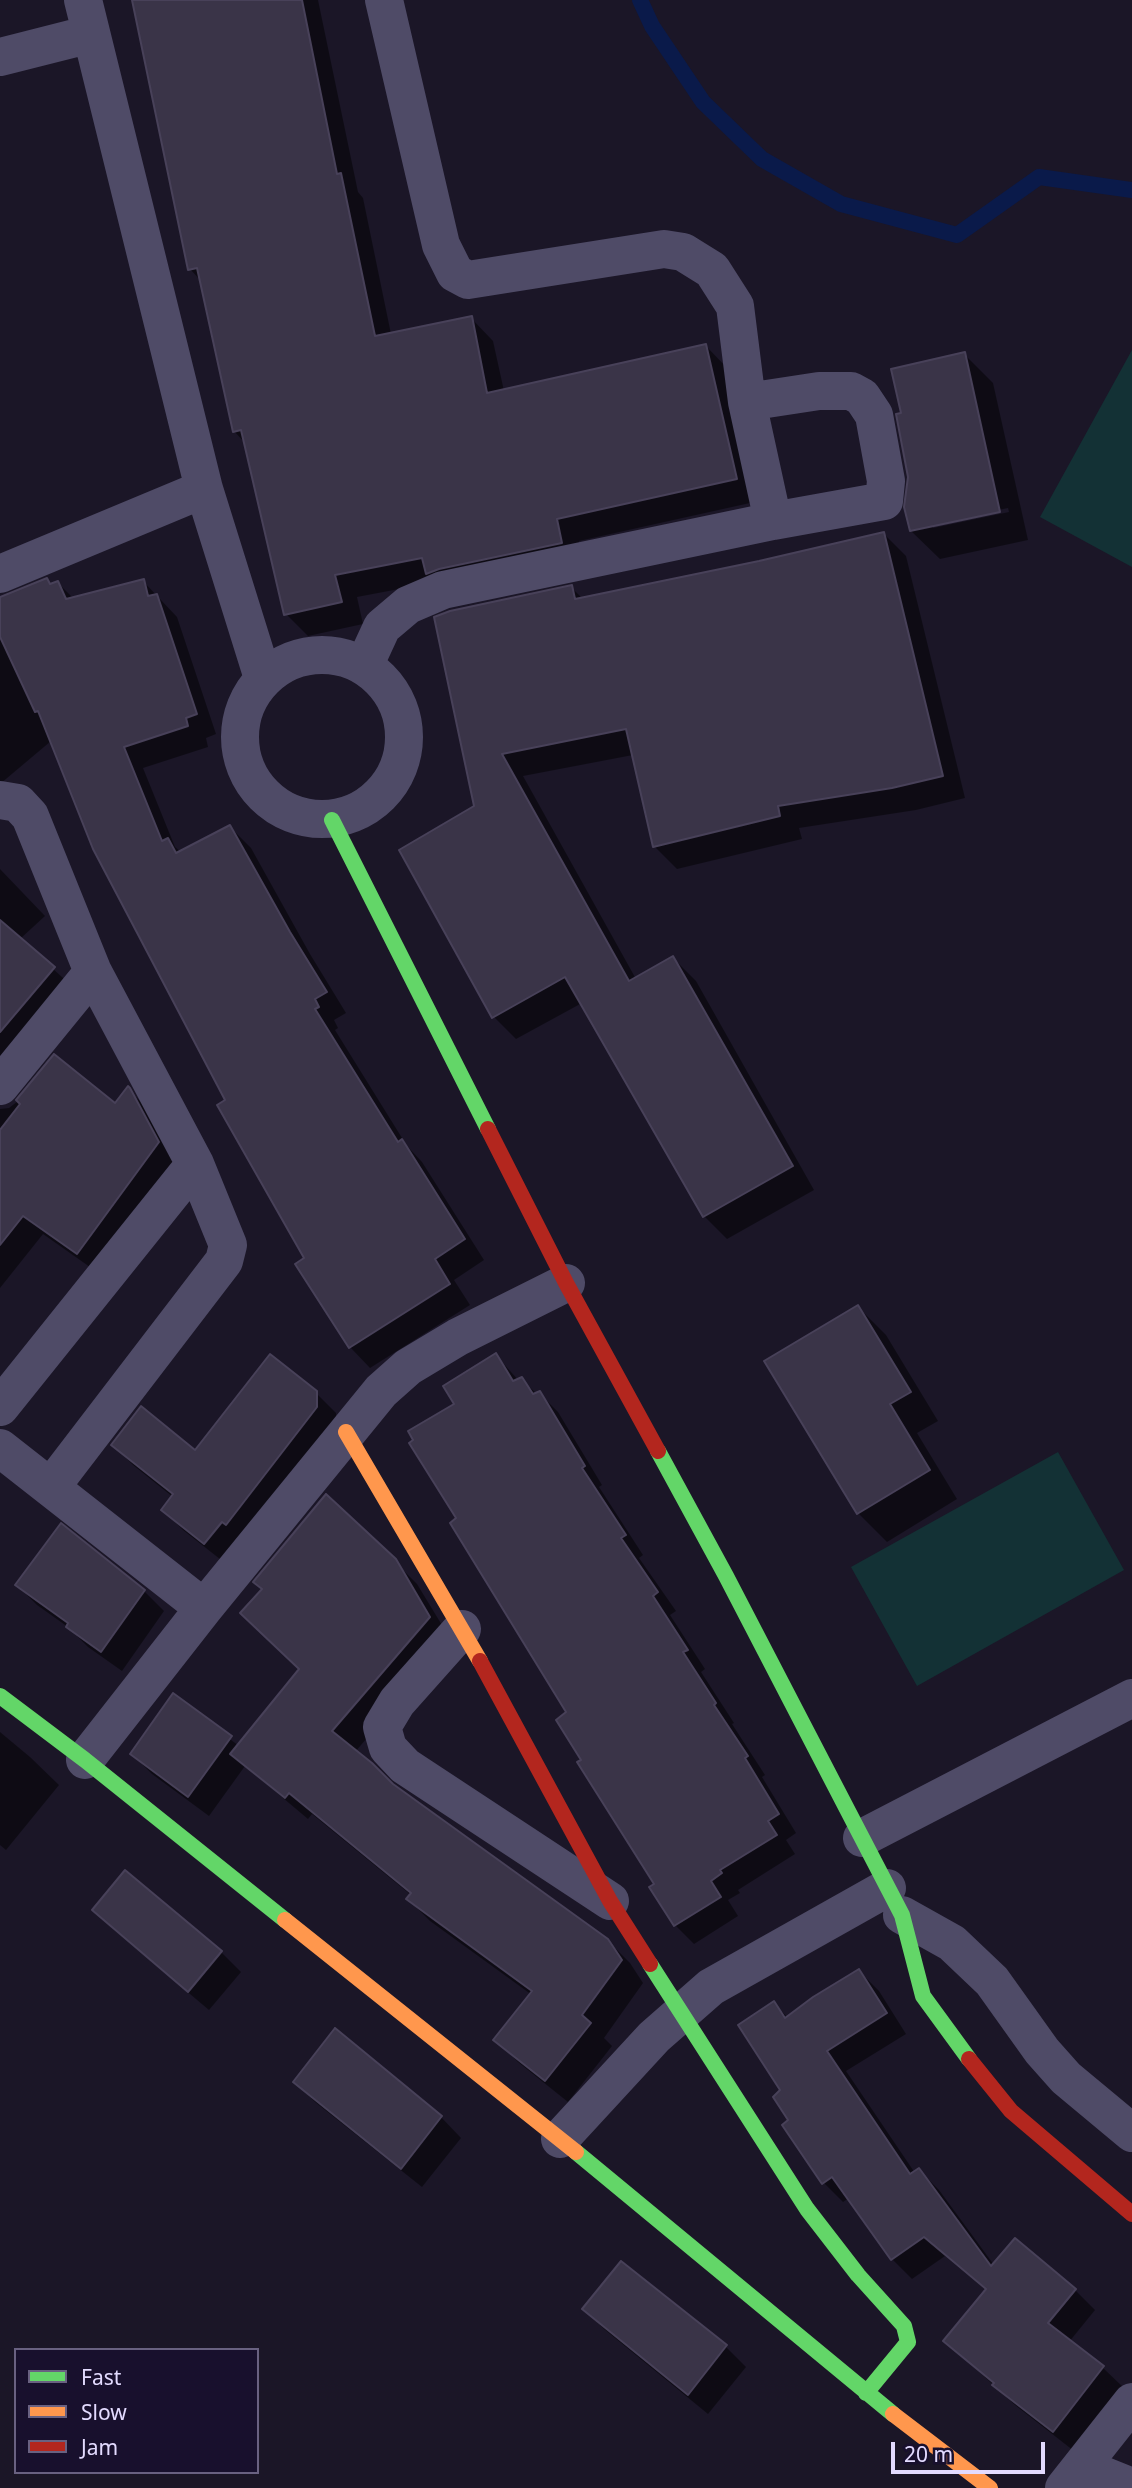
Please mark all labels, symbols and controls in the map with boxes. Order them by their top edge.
legend [14,2348,259,2474]
text: Fast [81,2363,121,2391]
text: Slow [81,2398,127,2426]
scale bar [894,2428,1048,2472]
text: Jam [81,2433,118,2461]
text: 20 m [904,2440,953,2468]

